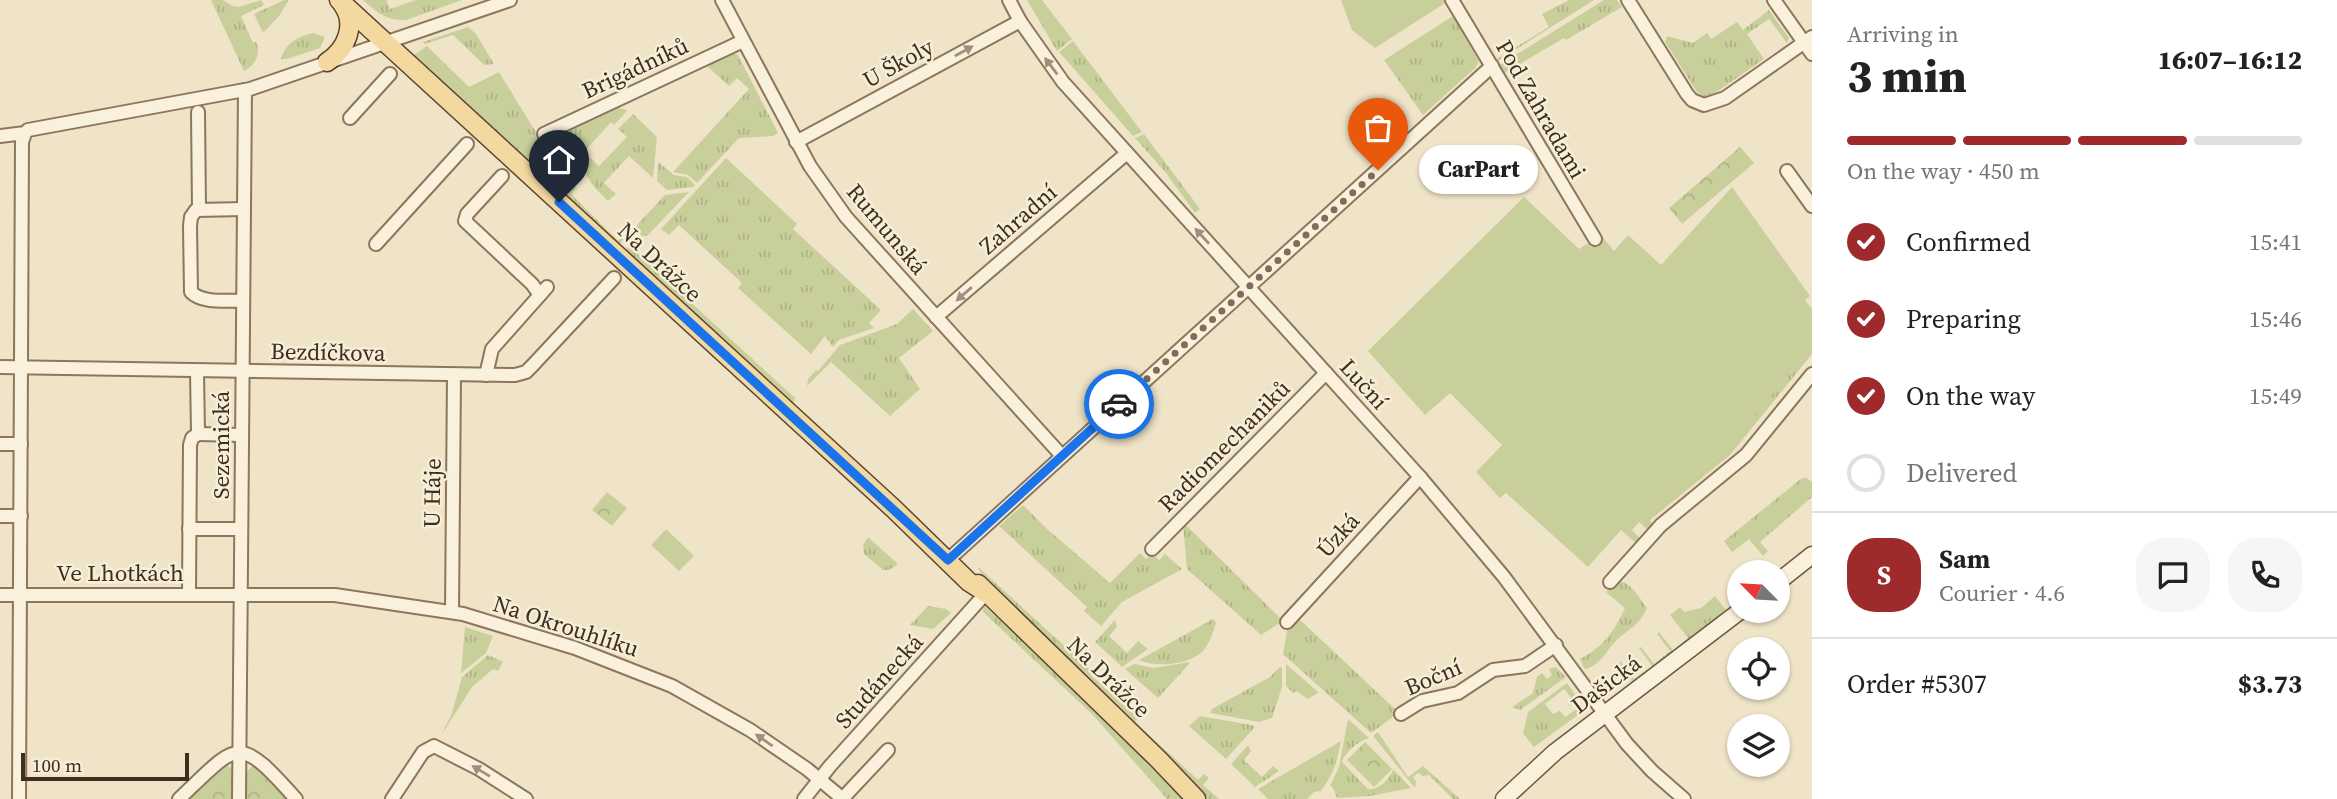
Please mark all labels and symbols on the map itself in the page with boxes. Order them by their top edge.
street label: Brigádníků [577,29,693,107]
street label: U Školy [857,30,939,96]
street label: Pod Zahradami [1488,34,1594,184]
one-way arrow [954,45,974,57]
one-way arrow [1045,57,1059,75]
pin [1348,98,1408,170]
pin [529,130,589,202]
callout: CarPart [1420,146,1539,194]
street label: Zahradní [972,176,1064,262]
street label: Rumunská [839,177,935,282]
street label: Na Drážce [611,215,709,309]
one-way arrow [1194,227,1210,245]
one-way arrow [955,286,972,301]
street label: Bezdíčkova [270,335,386,369]
street label: Luční [1333,352,1396,416]
courier [1084,369,1154,439]
street label: Radiomechaniků [1151,373,1297,519]
street label: Sezemická [205,390,237,499]
street label: U Háje [415,458,449,528]
street label: Úzká [1309,505,1367,565]
street label: Ve Lhotkách [56,557,184,589]
north arrow [1727,560,1790,623]
street label: Na Okrouhlíku [489,587,643,665]
street label: Studánecká [828,626,930,735]
street label: Na Drážce [1060,629,1158,725]
street label: Dašická [1564,647,1648,721]
street label: Boční [1400,651,1467,703]
one-way arrow [755,733,773,747]
scale bar [21,750,189,782]
one-way arrow [472,764,491,777]

